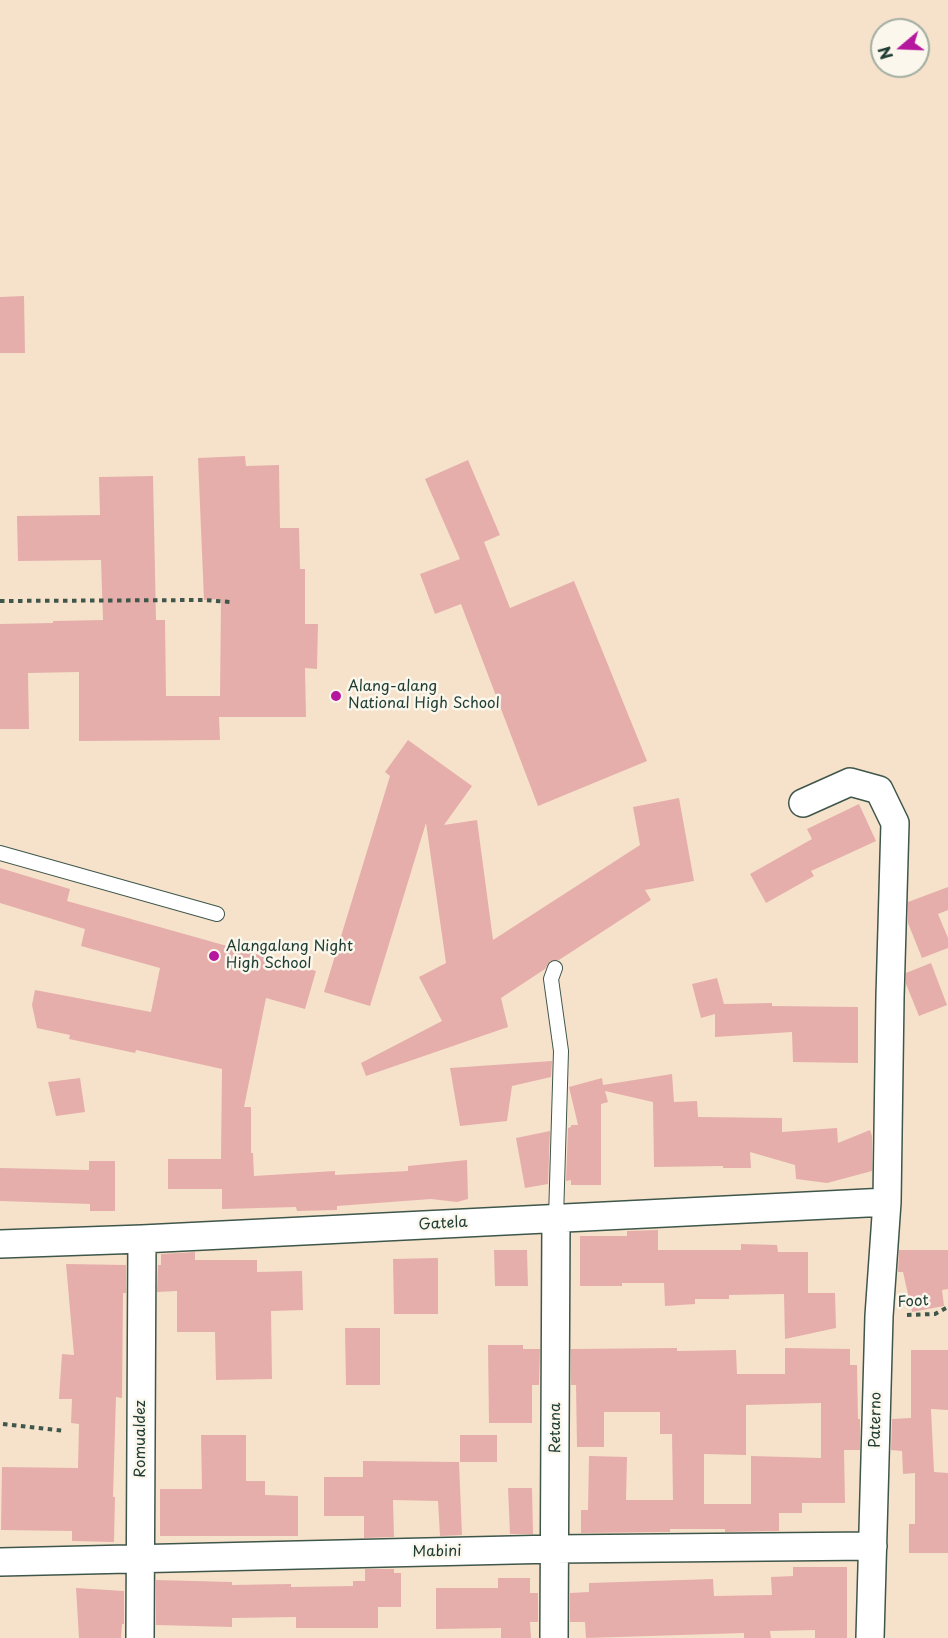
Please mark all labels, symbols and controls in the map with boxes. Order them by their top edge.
north arrow [870,18,930,78]
text: N [871,43,898,63]
place label: Alang-alang National High School [348,678,500,713]
marker: Alang-alang National High School [329,689,343,703]
place label: Alangalang Night High School [226,938,353,973]
marker: Alangalang Night High School [207,949,221,963]
street label: Gatela [418,1214,468,1234]
street label: Foot [897,1292,929,1312]
street label: Paterno [867,1392,885,1448]
street label: Romualdez [132,1400,150,1478]
street label: Retana [547,1403,565,1453]
street label: Mabini [412,1543,462,1561]

